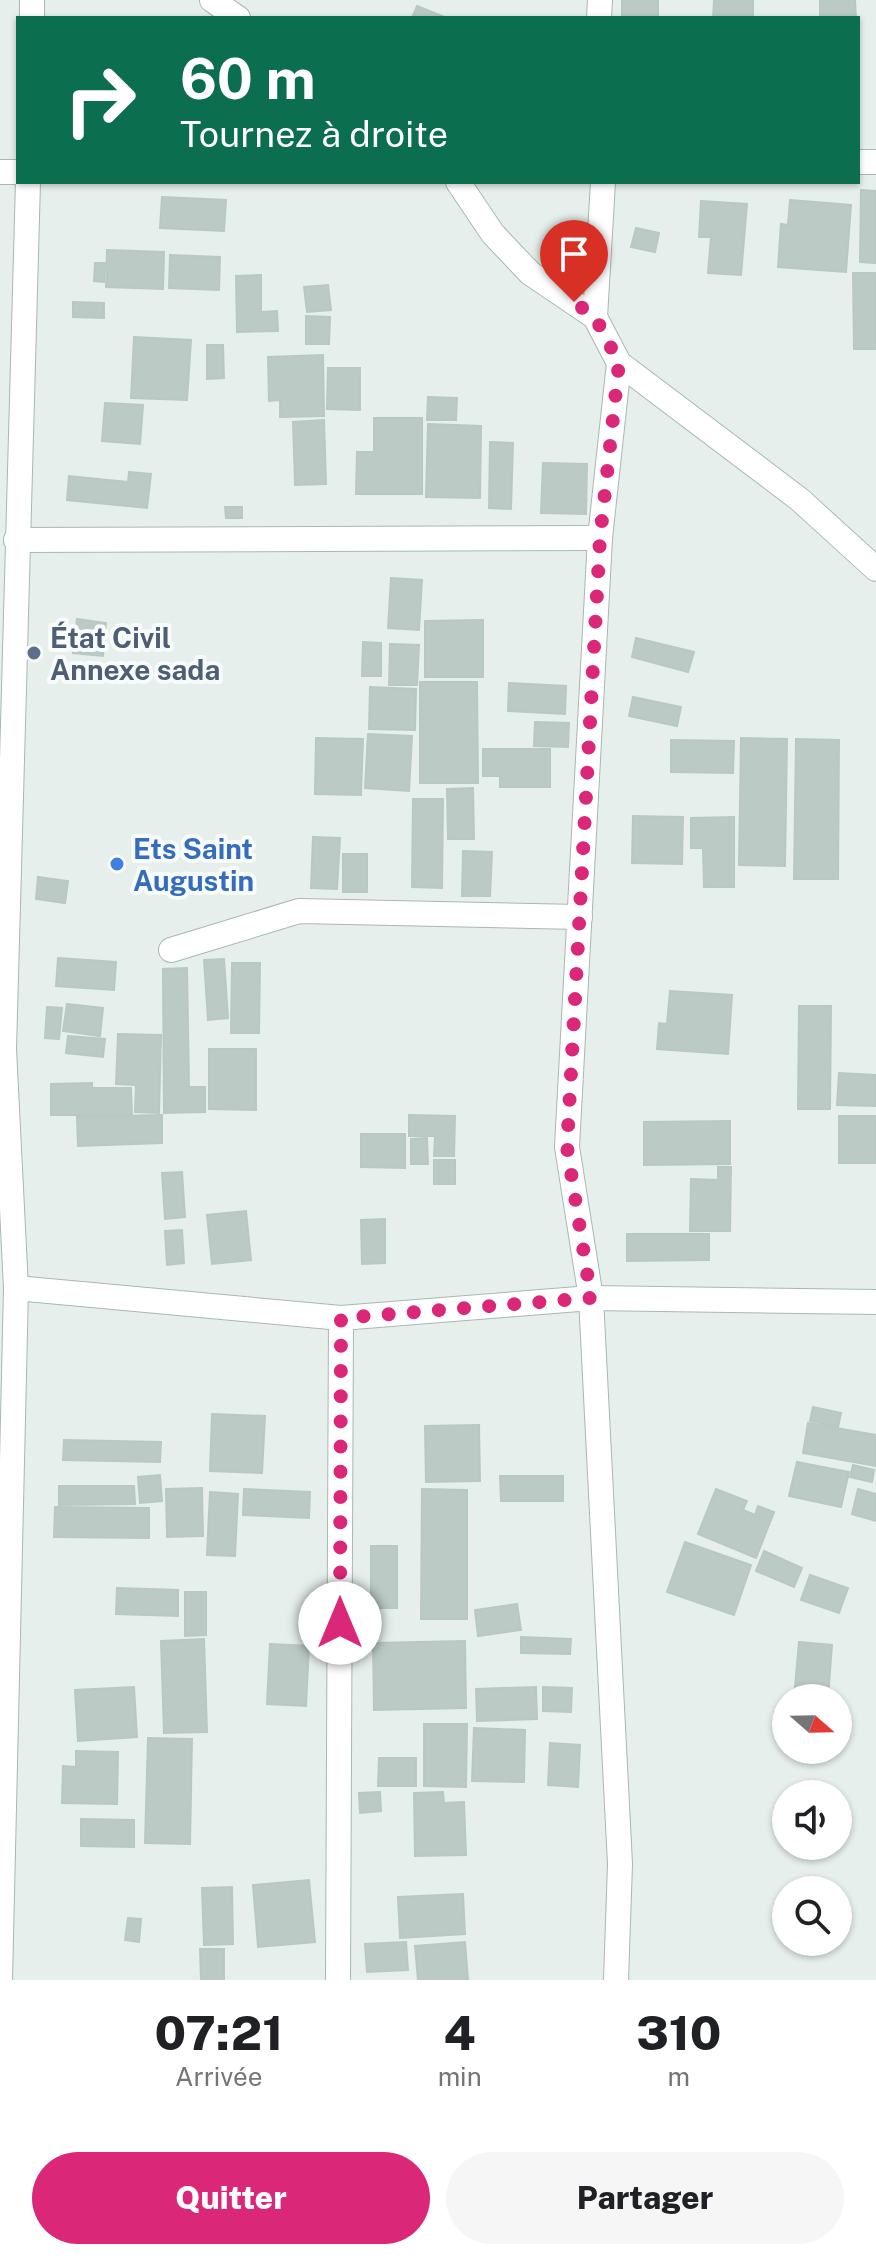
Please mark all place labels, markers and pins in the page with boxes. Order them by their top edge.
pin [540,220,608,302]
place label: État Civil Annexe sada [50,621,220,686]
marker: État Civil Annexe sada [25,644,43,662]
place label: Ets Saint Augustin [133,832,254,897]
marker: Ets Saint Augustin [108,855,126,873]

